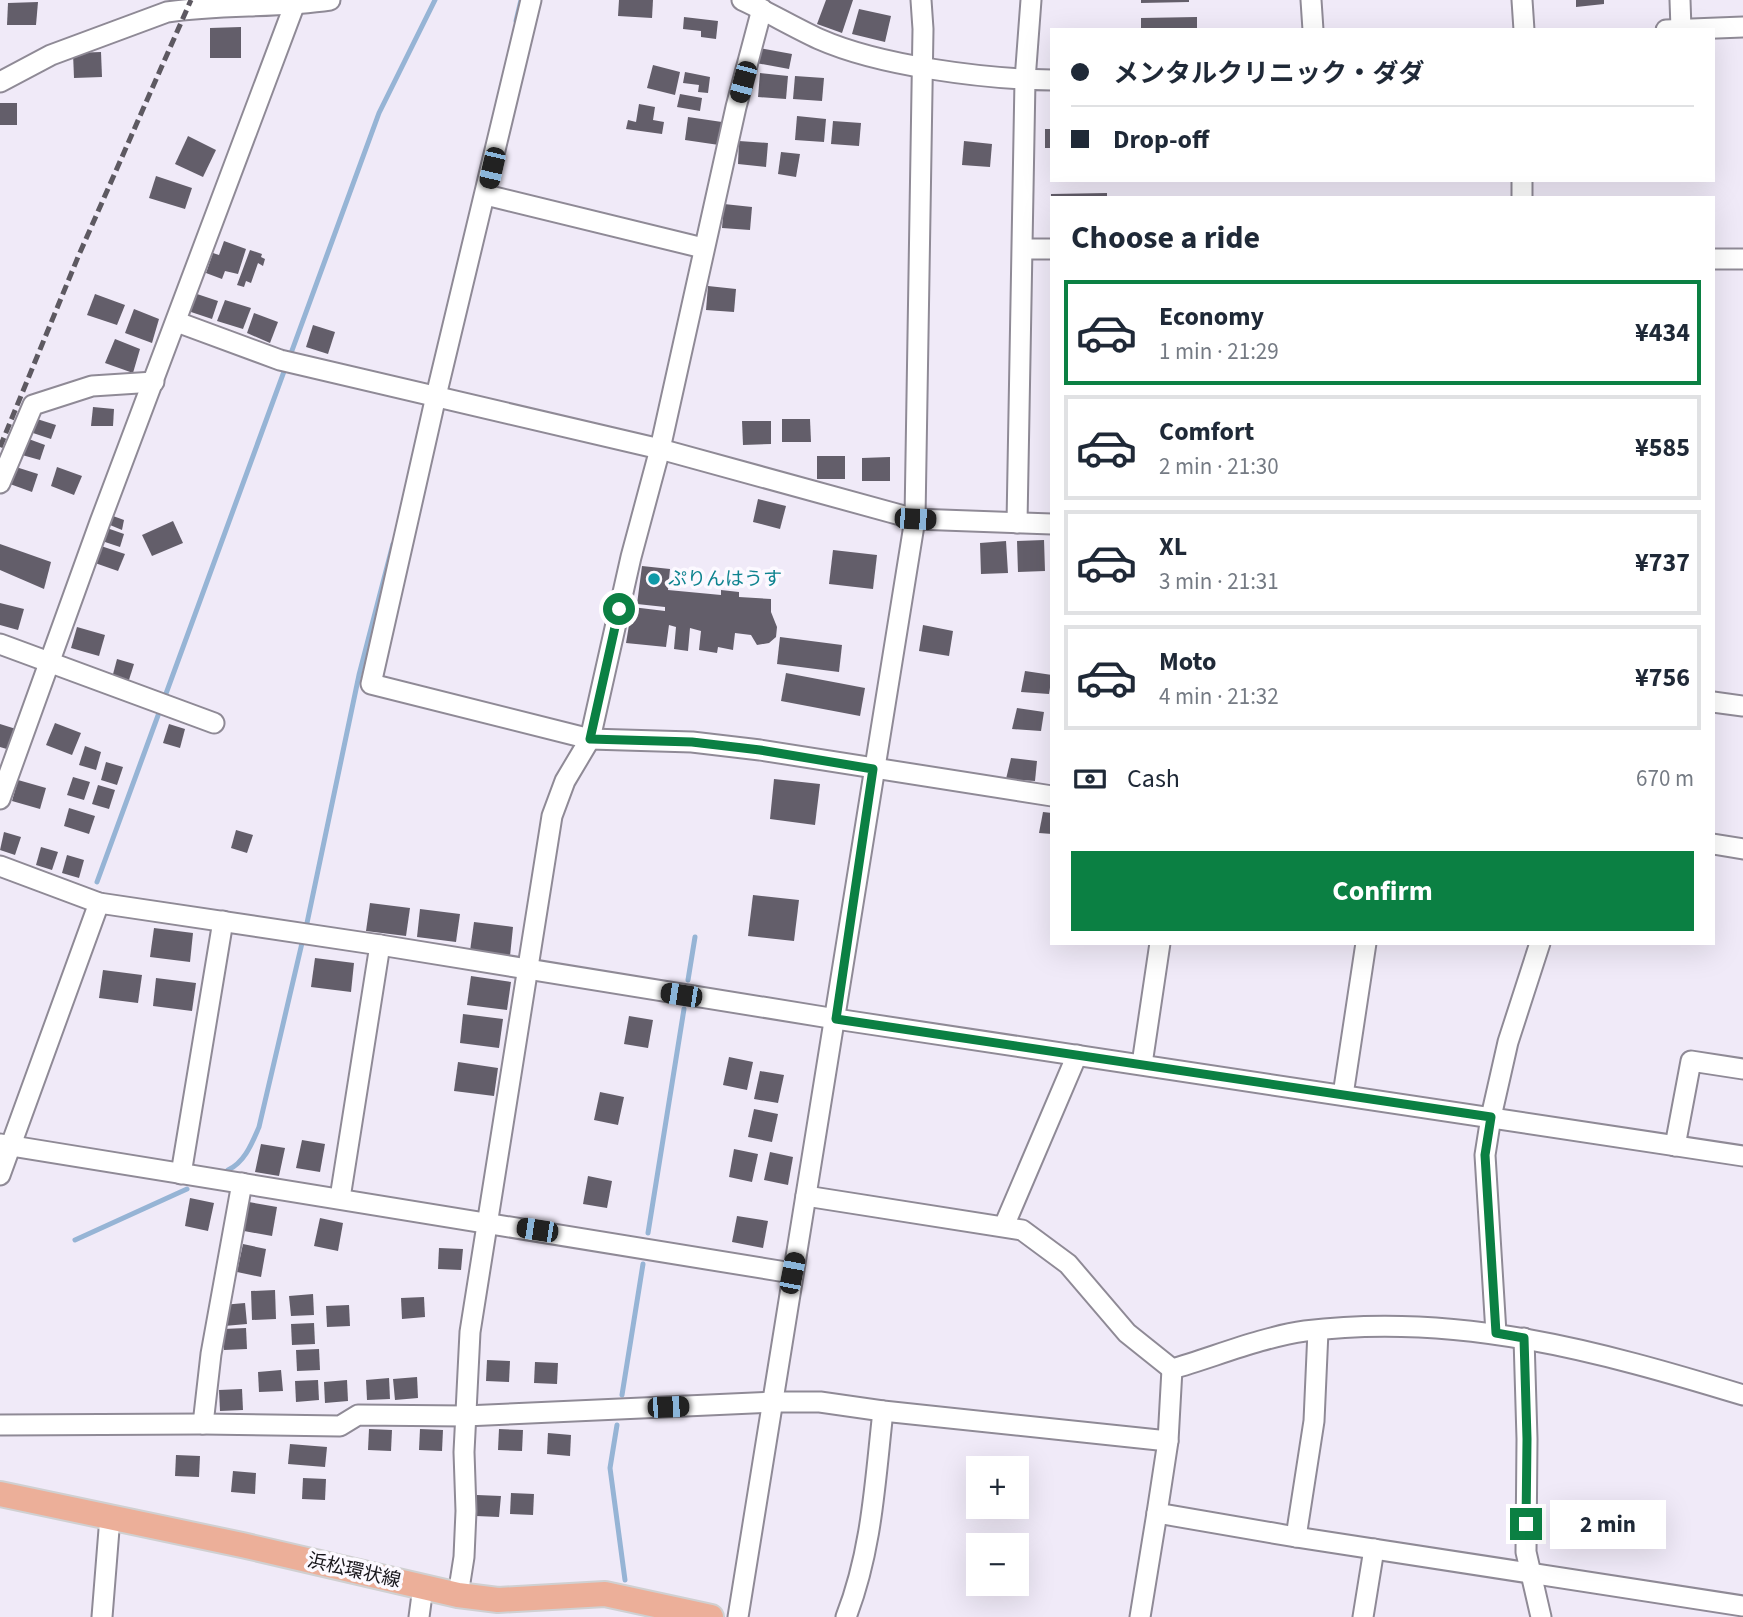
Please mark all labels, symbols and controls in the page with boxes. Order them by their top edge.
text: メンタルクリニック・ダダ [1113,55,1424,92]
car [728,59,759,105]
text: Drop-off [1113,121,1209,158]
car [478,145,507,191]
text: Choose a ride [1071,215,1260,261]
text: Economy [1159,298,1264,335]
icon: car [1075,301,1138,364]
text: ¥434 [1635,314,1690,351]
text: 1 min · 21:29 [1159,335,1279,368]
text: Comfort [1159,413,1254,450]
icon: car [1075,416,1138,479]
text: ¥585 [1635,429,1690,466]
text: 2 min · 21:30 [1159,450,1279,483]
car [894,507,937,531]
text: XL [1159,528,1187,565]
icon: car [1075,531,1138,594]
text: ¥737 [1635,544,1690,581]
text: 3 min · 21:31 [1159,565,1279,598]
place label: ぷりんはうす [668,566,782,593]
marker: ぷりんはうす [646,571,662,587]
route start [603,593,635,625]
text: Moto [1159,643,1216,680]
icon: car [1075,646,1138,709]
text: ¥756 [1635,659,1690,696]
text: 4 min · 21:32 [1159,680,1279,713]
icon: cash [1071,760,1109,798]
text: Cash [1127,760,1180,797]
text: 670 m [1636,762,1694,795]
button: Confirm [1071,851,1694,931]
car [659,981,704,1009]
car [515,1216,560,1244]
car [778,1250,807,1296]
car [647,1396,690,1418]
map controls [966,1456,1029,1596]
button: + [966,1456,1029,1519]
callout: 2 min [1550,1500,1666,1548]
route end [1510,1508,1542,1540]
text: 2 min [1580,1508,1636,1541]
button: − [966,1533,1029,1596]
street label: 浜松環状線 [305,1547,403,1595]

